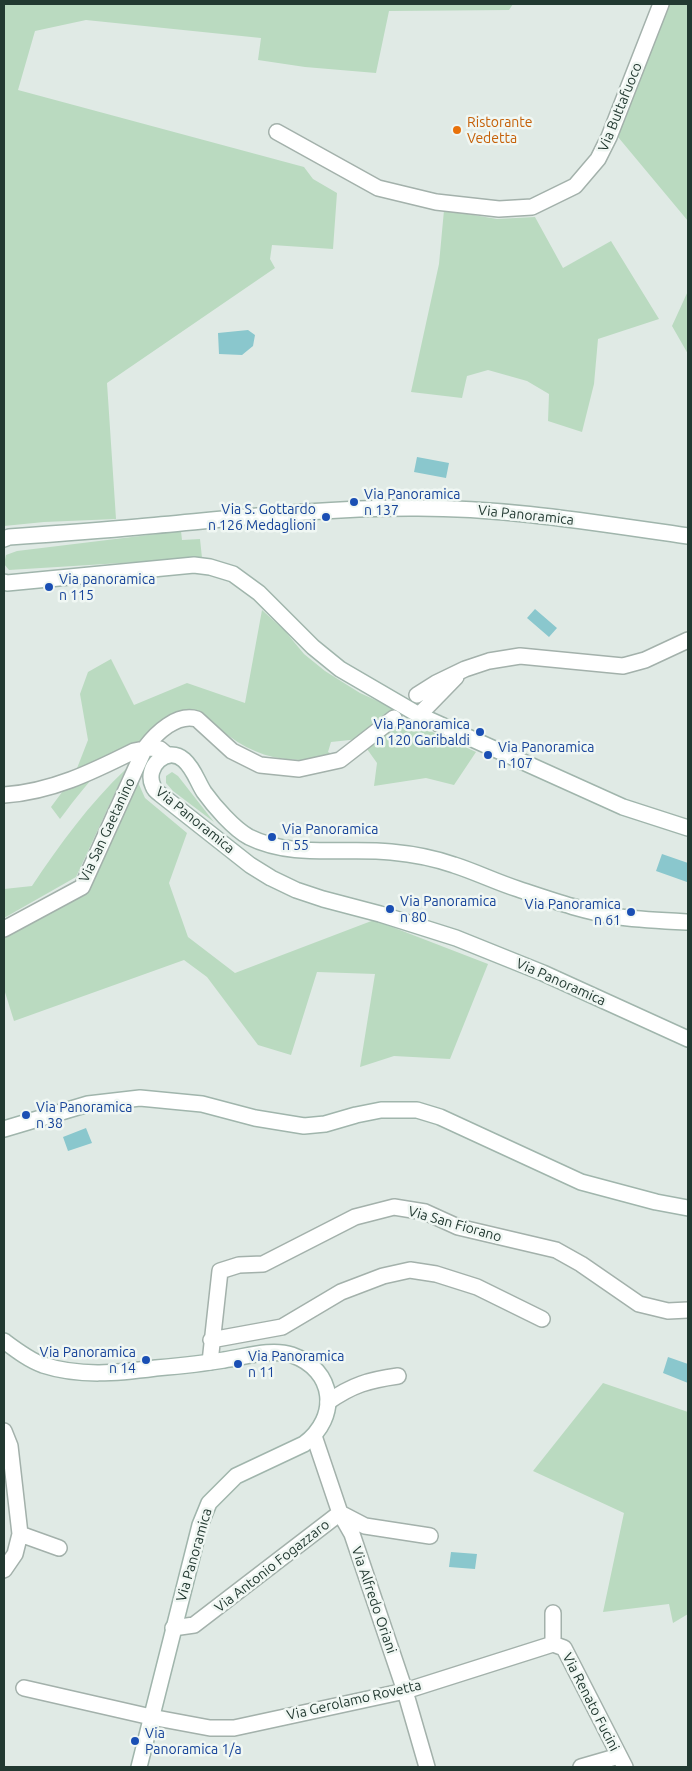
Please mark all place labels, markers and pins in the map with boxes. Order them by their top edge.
place label: Ristorante Vedetta [467,114,533,146]
marker: Ristorante Vedetta [451,124,463,136]
place label: Via Panoramica n 137 [364,486,460,518]
marker: Via Panoramica n 137 [348,496,360,508]
place label: Via S. Gottardo n 126 Medaglioni [208,501,316,534]
marker: Via S. Gottardo n 126 Medaglioni [320,511,332,523]
place label: Via panoramica n 115 [59,571,155,604]
marker: Via panoramica n 115 [43,581,55,593]
place label: Via Panoramica n 120 Garibaldi [374,716,470,749]
marker: Via Panoramica n 120 Garibaldi [474,726,486,738]
place label: Via Panoramica n 107 [498,739,594,772]
marker: Via Panoramica n 107 [482,749,494,761]
place label: Via Panoramica n 55 [282,821,378,854]
marker: Via Panoramica n 55 [266,831,278,843]
place label: Via Panoramica n 80 [400,893,496,926]
place label: Via Panoramica n 61 [525,896,621,929]
marker: Via Panoramica n 80 [384,903,396,915]
marker: Via Panoramica n 61 [625,906,637,918]
place label: Via Panoramica n 38 [36,1099,132,1132]
marker: Via Panoramica n 38 [20,1109,32,1121]
place label: Via Panoramica n 14 [40,1344,136,1376]
place label: Via Panoramica n 11 [248,1348,344,1380]
marker: Via Panoramica n 14 [140,1354,152,1366]
marker: Via Panoramica n 11 [232,1358,244,1370]
place label: Via Panoramica 1/a [145,1725,242,1758]
marker: Via Panoramica 1/a [129,1735,141,1747]

